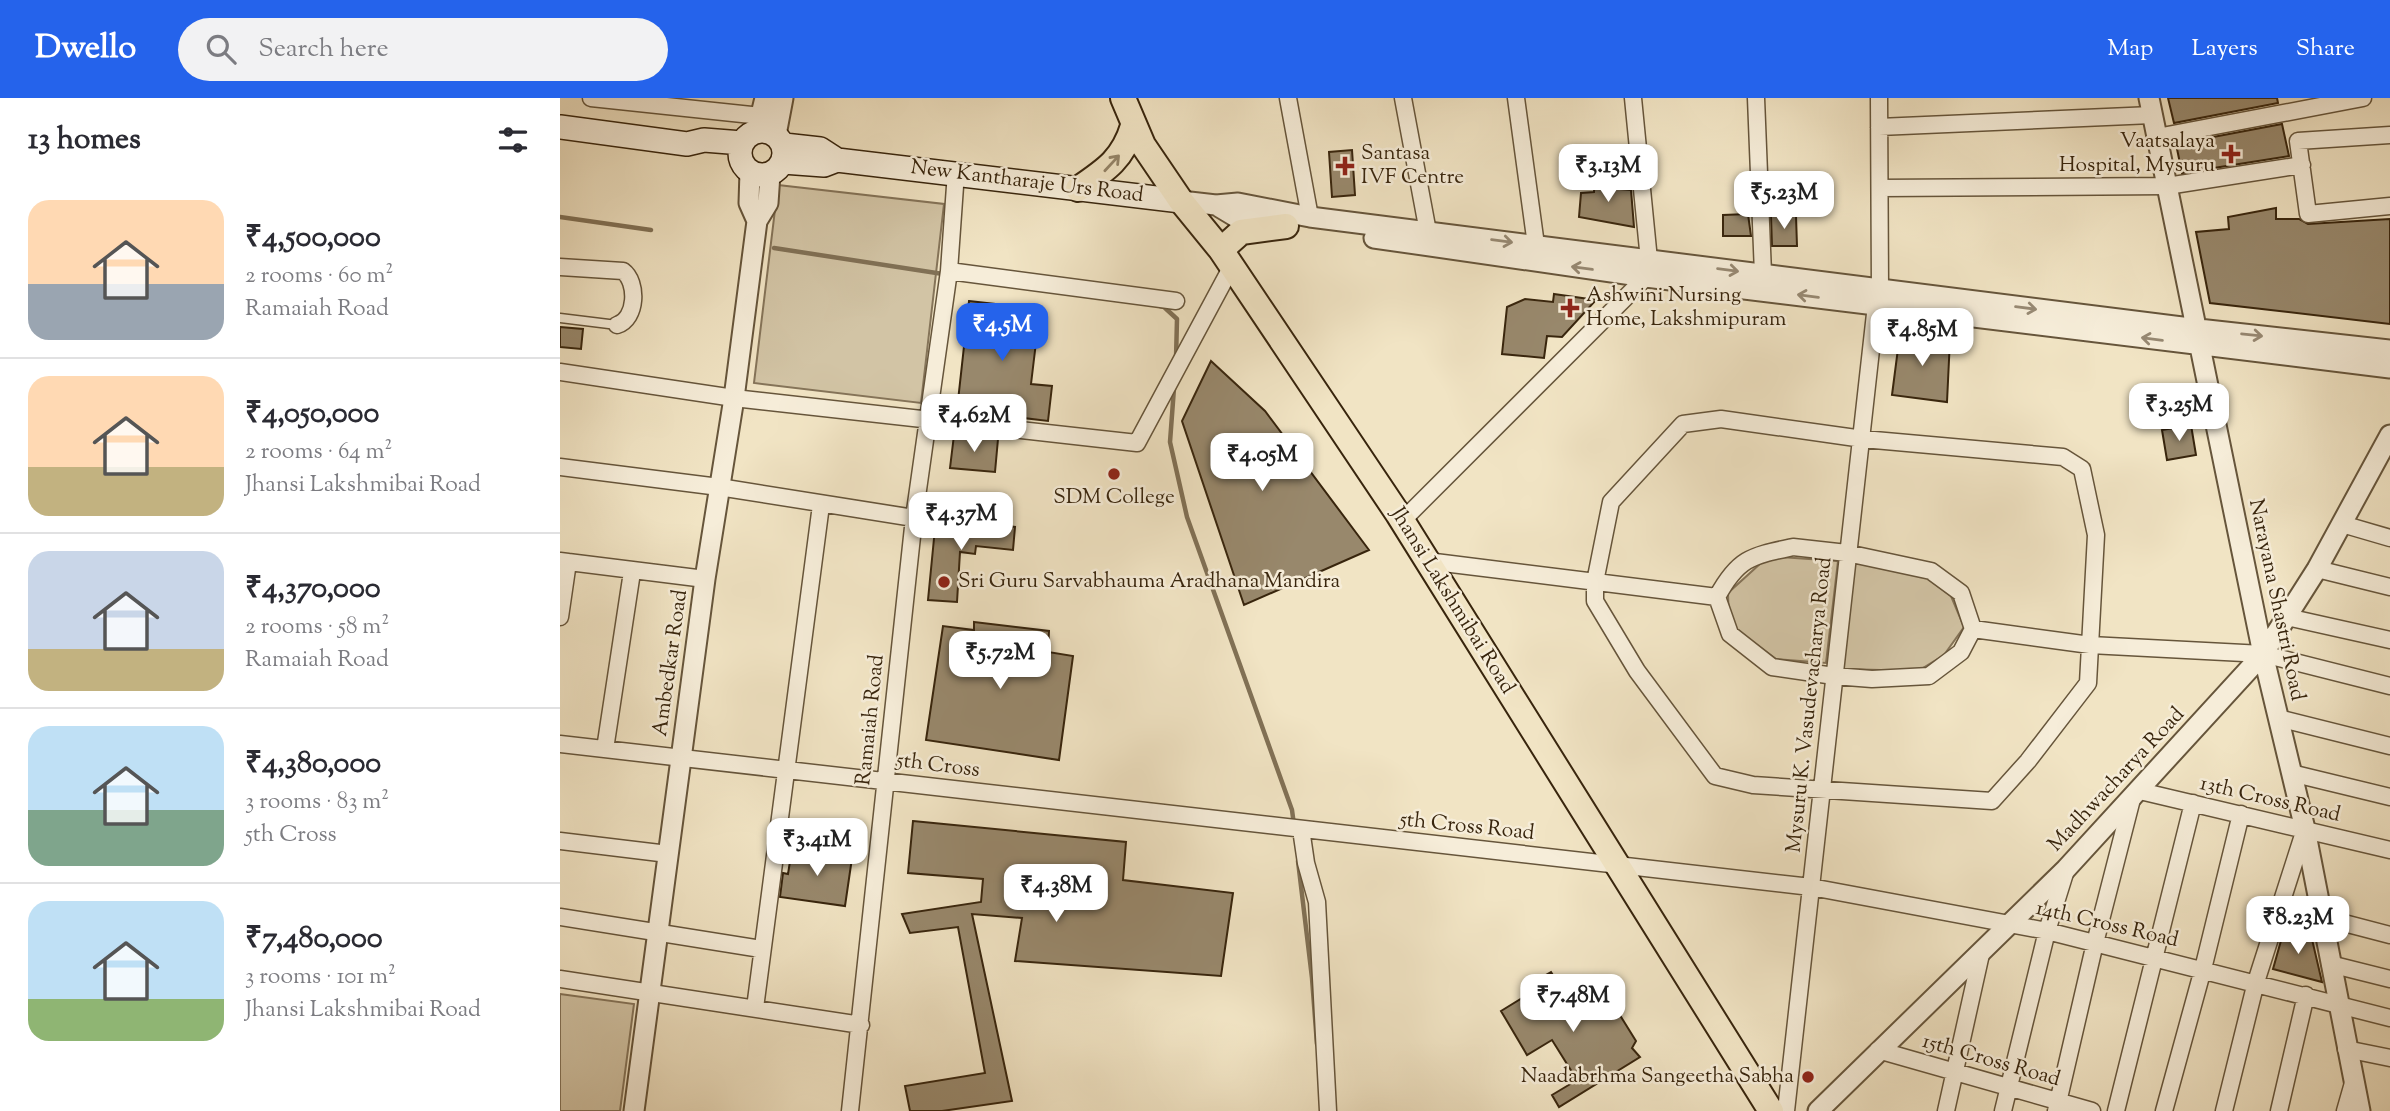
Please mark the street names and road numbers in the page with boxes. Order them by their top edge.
street label: New Kantharaje Urs Road [909,153,1145,211]
street label: Narayana Shastri Road [2240,496,2312,704]
street label: Jhansi Lakshmibai Road [1382,501,1522,700]
street label: Mysuru K. Vasudevacharya Road [1780,555,1840,854]
street label: Ambedkar Road [646,588,696,738]
street label: Ramaiah Road [849,653,893,787]
street label: Madhwacharya Road [2042,701,2192,859]
street label: 5th Cross [894,746,981,786]
street label: 13th Cross Road [2197,769,2343,831]
street label: 5th Cross Road [1397,805,1536,849]
street label: 14th Cross Road [2033,894,2181,956]
street label: 15th Cross Road [1918,1027,2064,1095]

